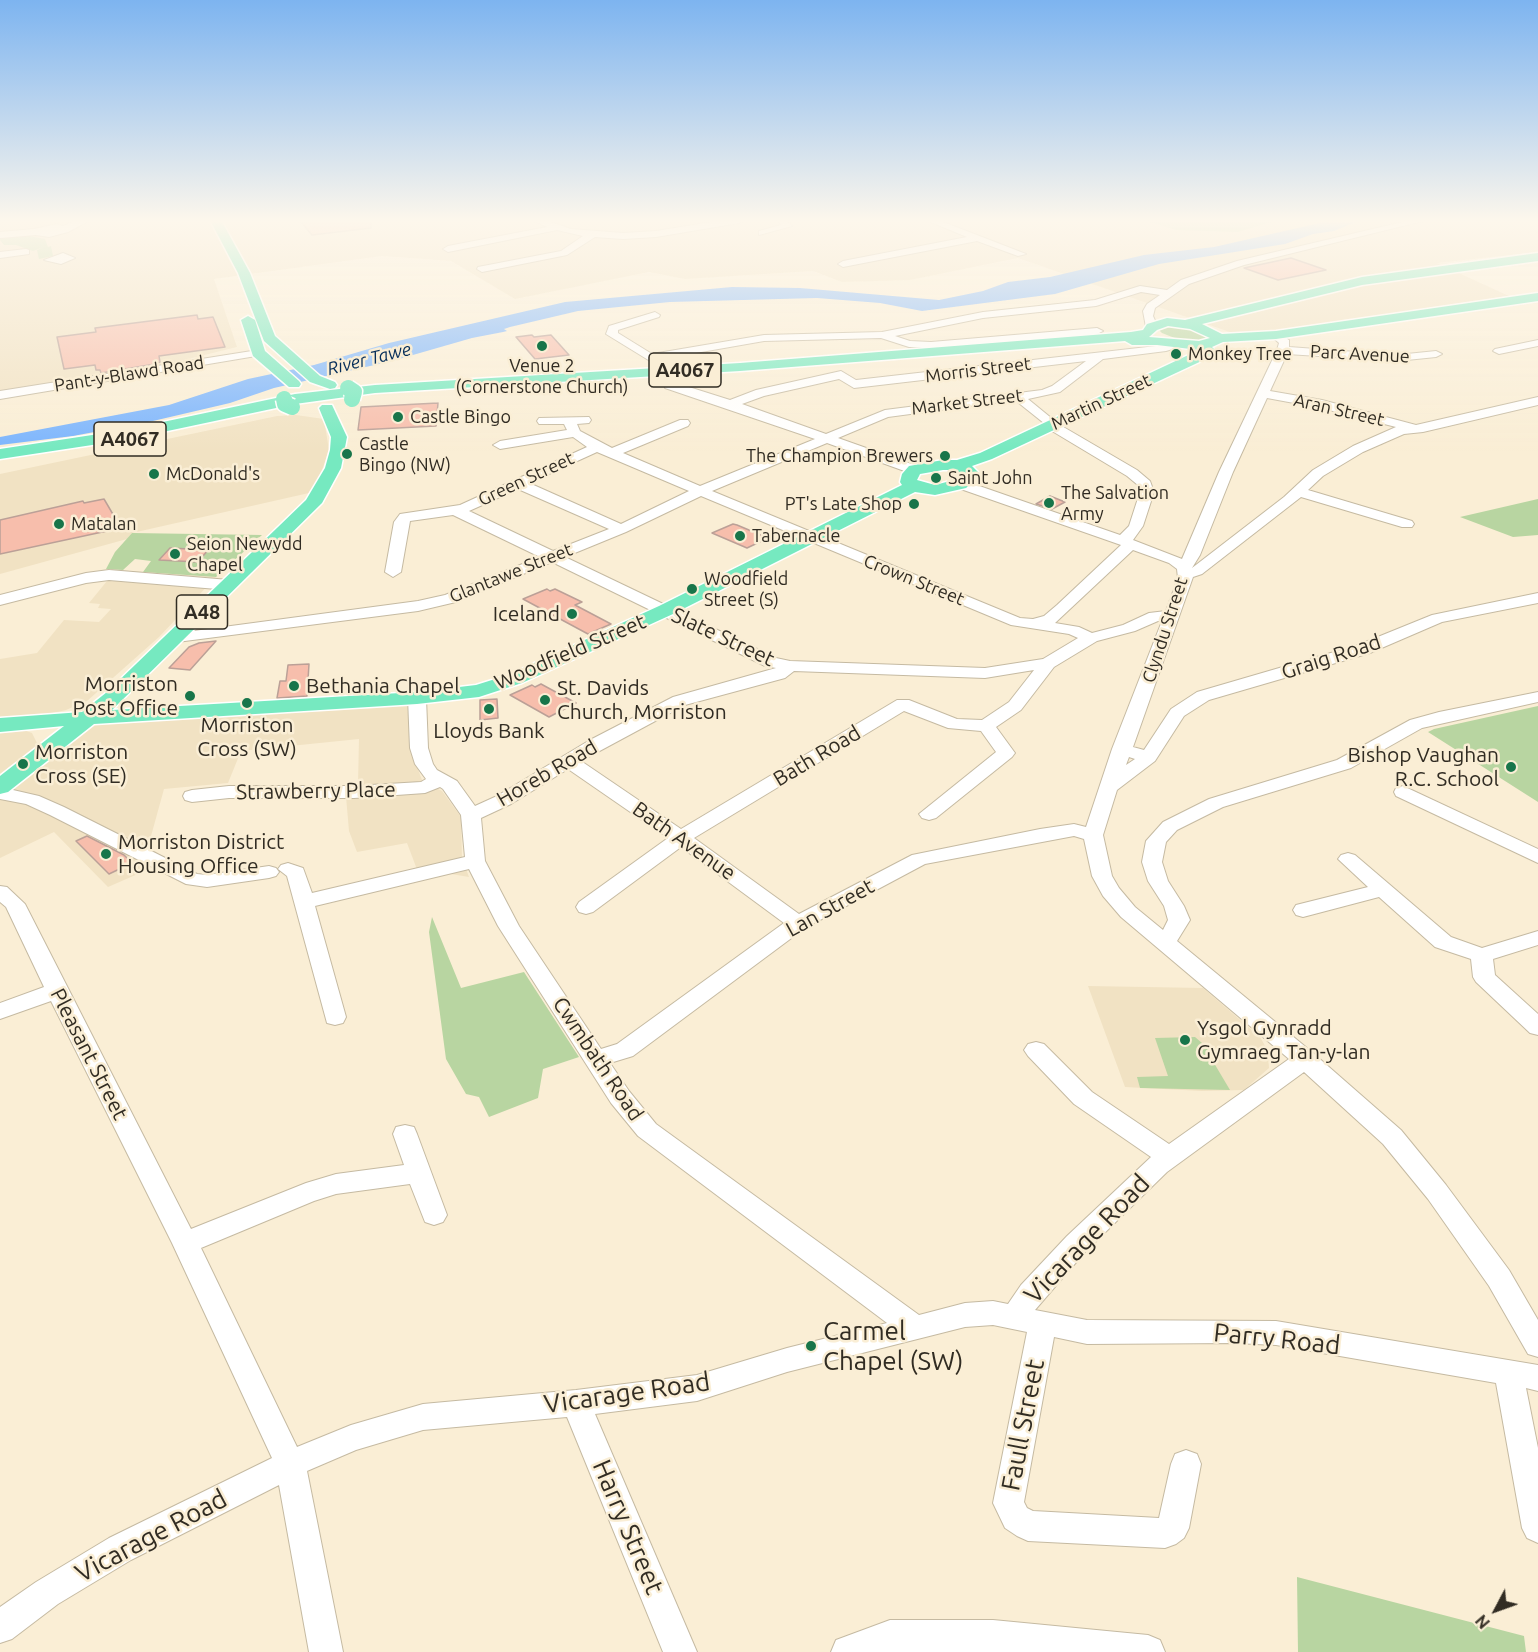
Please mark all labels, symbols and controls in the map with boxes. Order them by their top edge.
water label: River Tawe [325,338,413,380]
marker: Venue 2 (Cornerstone Church) [535,339,549,353]
street label: Parc Avenue [1310,341,1410,367]
place label: Monkey Tree [1188,343,1292,365]
marker: Monkey Tree [1169,347,1183,361]
street label: Pant-y-Blawd Road [53,351,205,397]
road number: A4067 [649,353,721,387]
street label: Morris Street [924,353,1032,387]
place label: Venue 2 (Cornerstone Church) [456,355,628,398]
street label: Martin Street [1048,369,1154,435]
street label: Market Street [910,384,1024,420]
street label: Aran Street [1292,389,1386,431]
place label: Castle Bingo [410,406,511,428]
marker: Castle Bingo [391,410,405,424]
road number: A4067 [94,422,166,456]
place label: Castle Bingo (NW) [359,433,451,476]
place label: The Champion Brewers [746,445,933,467]
marker: Castle Bingo (NW) [340,447,354,461]
street label: Green Street [475,447,577,511]
marker: The Champion Brewers [938,449,952,463]
place label: McDonald's [166,463,260,485]
marker: McDonald's [147,467,161,481]
place label: Saint John [948,467,1032,489]
marker: Saint John [929,471,943,485]
place label: The Salvation Army [1061,482,1169,524]
place label: PT's Late Shop [785,493,902,515]
marker: The Salvation Army [1042,496,1056,510]
marker: PT's Late Shop [907,497,921,511]
place label: Matalan [71,513,136,535]
marker: Matalan [52,517,66,531]
place label: Tabernacle [752,525,840,547]
marker: Tabernacle [733,529,747,543]
place label: Seion Newydd Chapel [187,533,302,576]
street label: Glantawe Street [446,538,576,608]
marker: Seion Newydd Chapel [168,547,182,561]
street label: Crown Street [860,550,968,610]
place label: Woodfield Street (S) [704,568,788,610]
street label: Clyndu Street [1138,574,1192,686]
marker: Woodfield Street (S) [685,582,699,596]
road number: A48 [176,595,228,629]
place label: Iceland [493,601,560,627]
street label: Slate Street [668,602,778,672]
marker: Iceland [565,607,579,621]
street label: Woodfield Street [491,609,649,695]
street label: Graig Road [1278,629,1384,685]
place label: Morriston Post Office [73,671,178,721]
place label: Bethania Chapel [306,673,460,699]
place label: St. Davids Church, Morriston [557,675,727,725]
marker: Bethania Chapel [287,679,301,693]
marker: Morriston Post Office [183,689,197,703]
marker: St. Davids Church, Morriston [538,693,552,707]
marker: Morriston Cross (SW) [240,696,254,710]
marker: Lloyds Bank [482,702,496,716]
place label: Morriston Cross (SW) [197,712,297,762]
place label: Lloyds Bank [433,718,545,744]
street label: Bath Road [769,720,865,792]
street label: Horeb Road [492,734,602,812]
place label: Morriston Cross (SE) [35,739,128,789]
place label: Bishop Vaughan R.C. School [1347,742,1499,792]
marker: Morriston Cross (SE) [16,757,30,771]
marker: Bishop Vaughan R.C. School [1504,760,1518,774]
street label: Strawberry Place [236,777,396,805]
street label: Bath Avenue [628,796,740,886]
place label: Morriston District Housing Office [118,829,284,879]
marker: Morriston District Housing Office [99,847,113,861]
street label: Lan Street [782,873,878,943]
street label: Pleasant Street [45,984,133,1124]
street label: Cwmbath Road [547,992,649,1126]
place label: Ysgol Gynradd Gymraeg Tan-y-lan [1197,1015,1370,1065]
marker: Ysgol Gynradd Gymraeg Tan-y-lan [1178,1033,1192,1047]
street label: Vicarage Road [1018,1168,1156,1310]
place label: Carmel Chapel (SW) [823,1315,963,1376]
street label: Parry Road [1212,1317,1342,1361]
marker: Carmel Chapel (SW) [804,1339,818,1353]
street label: Faull Street [995,1357,1051,1493]
street label: Vicarage Road [542,1366,712,1420]
street label: Harry Street [586,1455,670,1599]
street label: Vicarage Road [70,1483,232,1589]
north arrow [1466,1580,1526,1640]
text: N [1472,1611,1493,1632]

